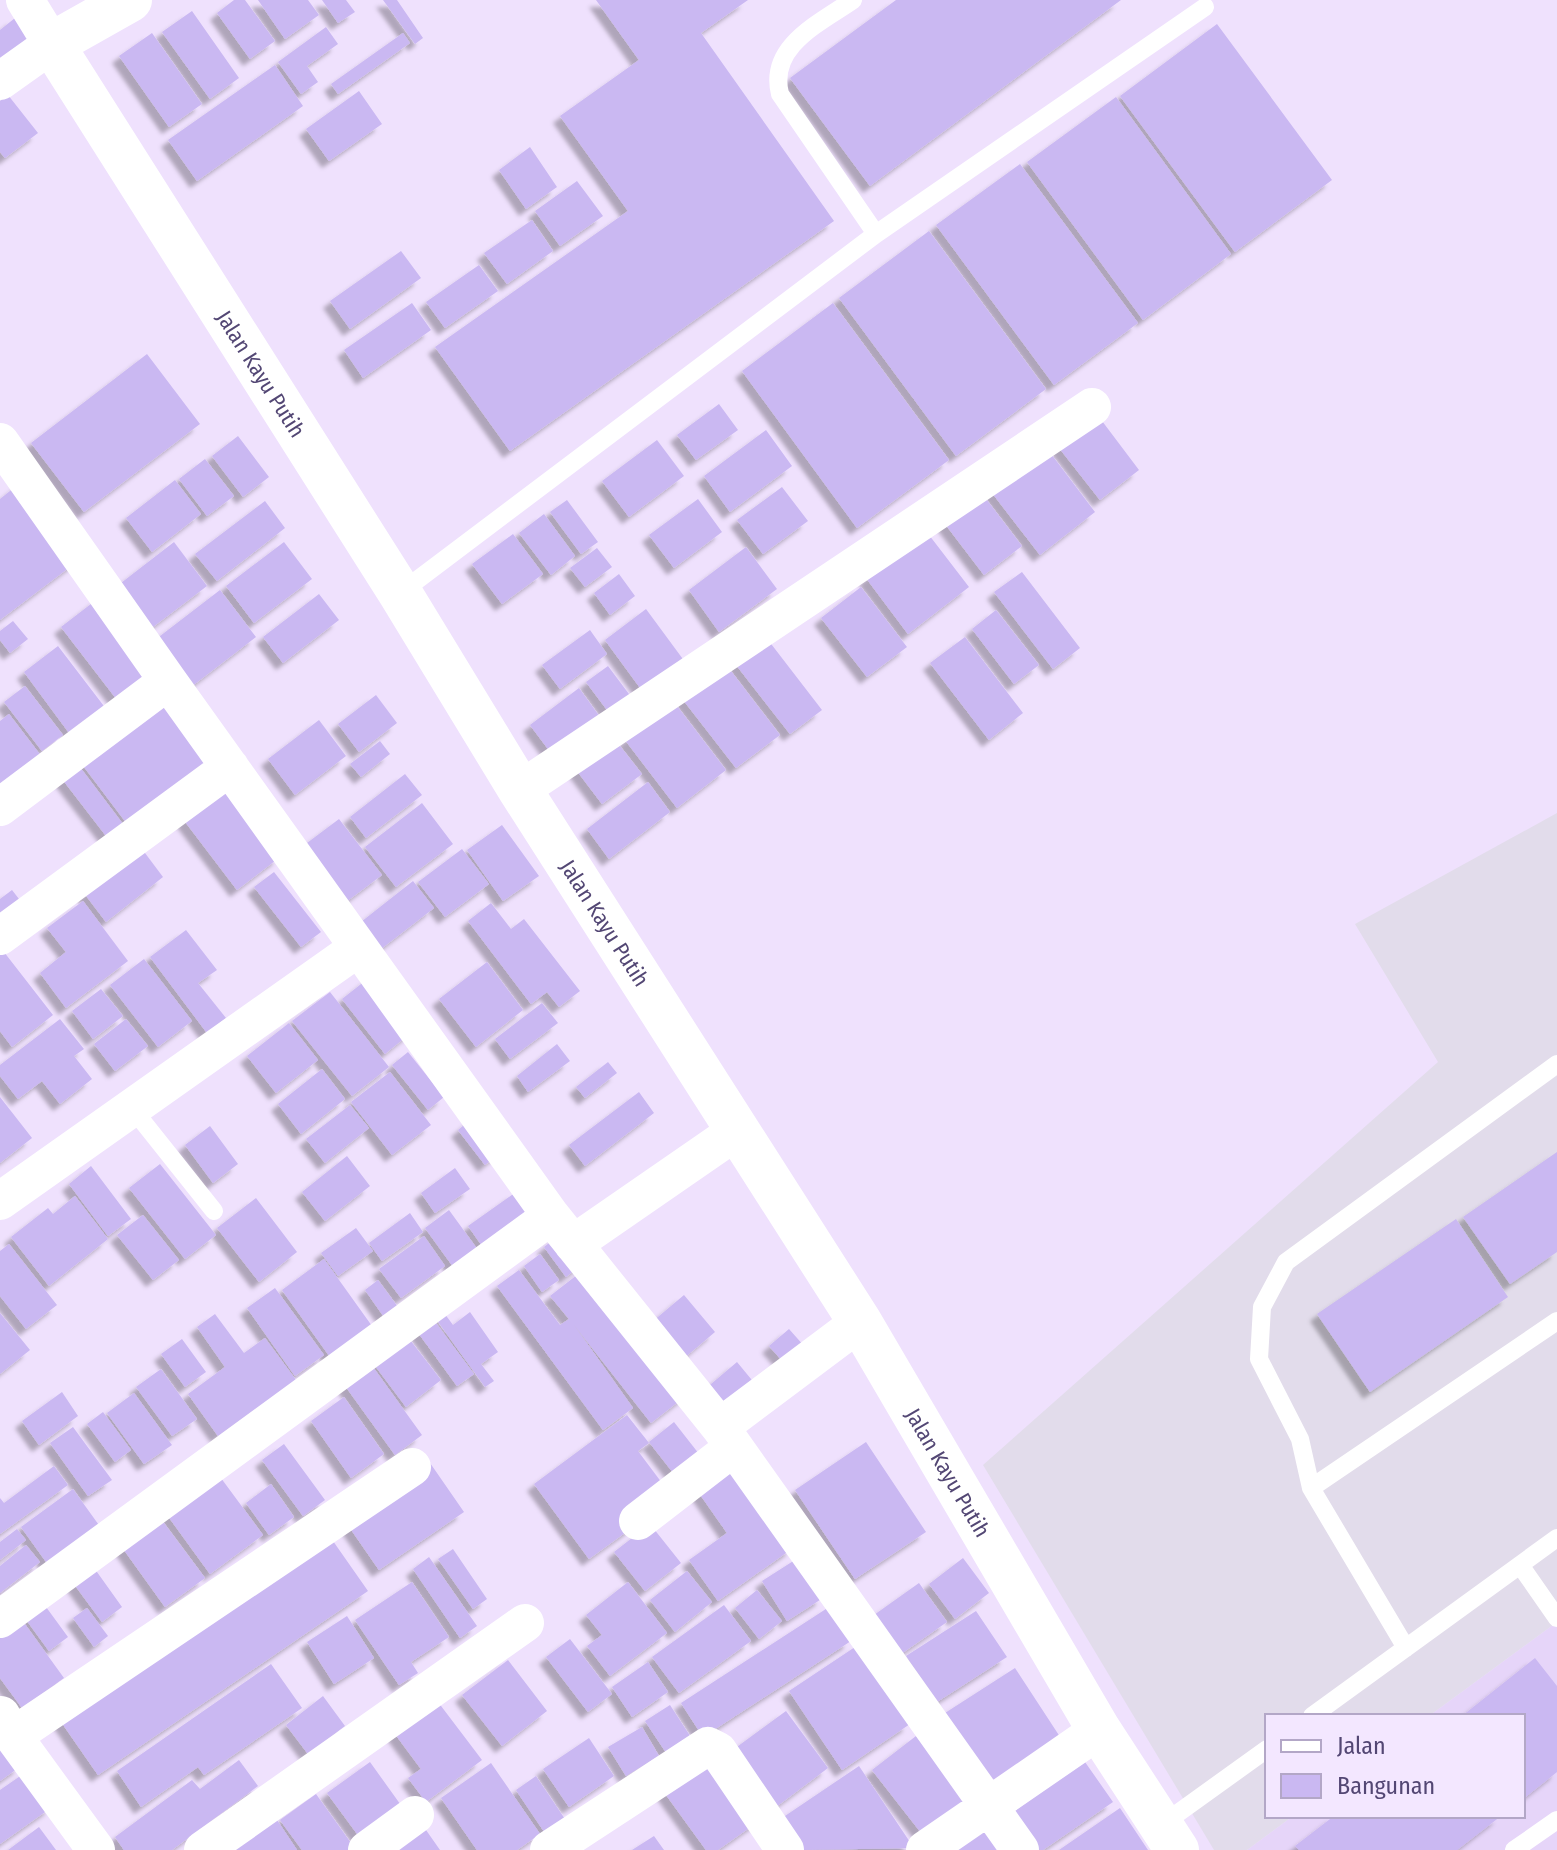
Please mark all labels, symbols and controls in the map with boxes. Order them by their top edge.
street label: Jalan Kayu Putih [210,306,311,443]
street label: Jalan Kayu Putih [554,855,655,992]
street label: Jalan Kayu Putih [899,1403,996,1542]
legend [1265,1714,1525,1818]
text: Jalan [1337,1732,1386,1760]
text: Bangunan [1337,1772,1435,1800]

